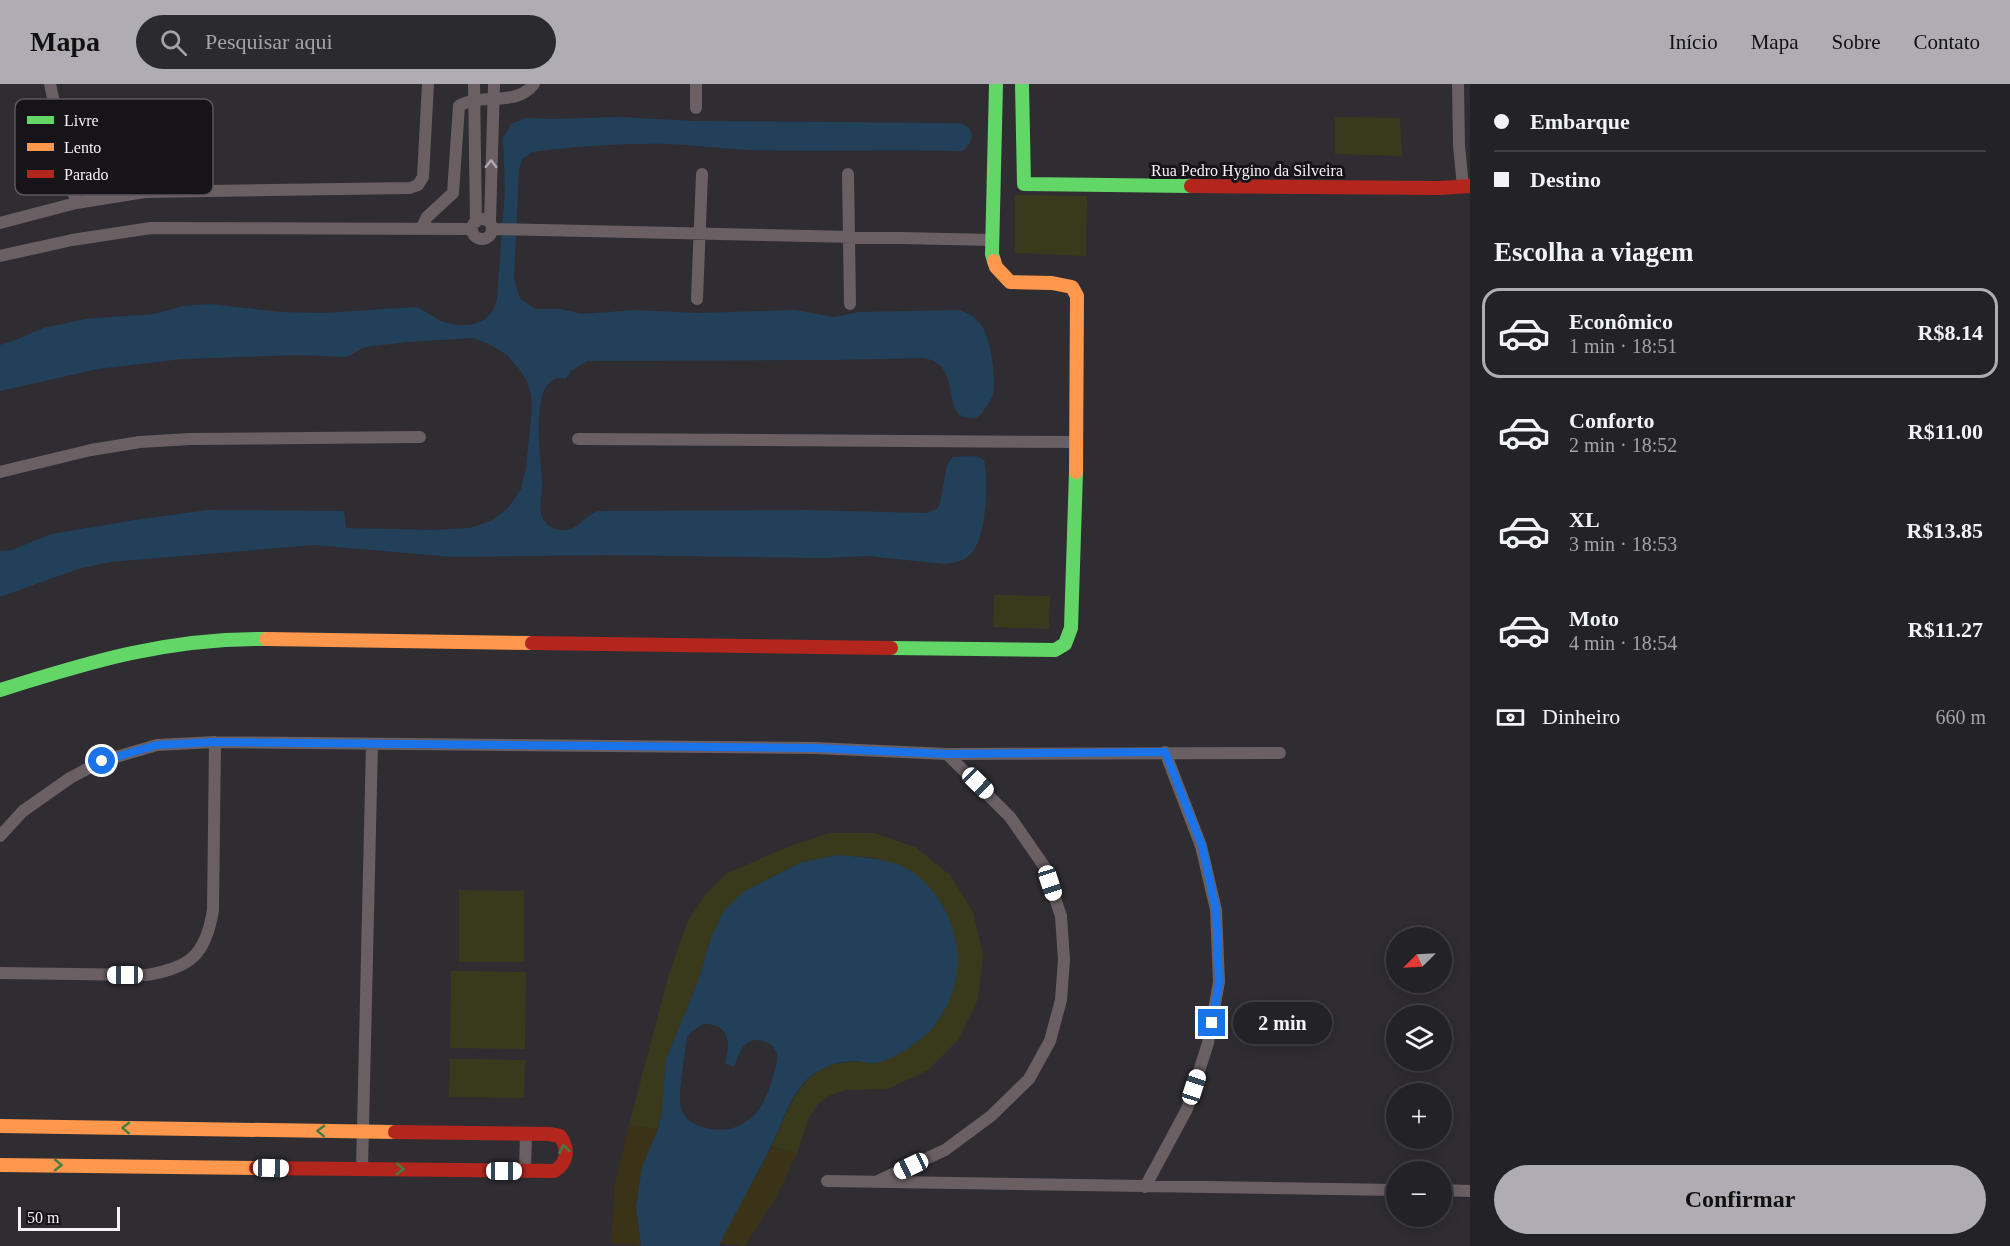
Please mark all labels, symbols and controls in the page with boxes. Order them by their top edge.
search box [136,15,556,69]
text: Mapa [30,26,100,57]
icon: search [157,26,190,59]
text: Pesquisar aqui [205,29,333,54]
text: Início [1669,30,1718,54]
text: Mapa [1751,30,1799,54]
text: Sobre [1832,30,1881,54]
text: Contato [1914,30,1980,54]
legend [15,99,213,195]
text: Embarque [1530,109,1630,134]
text: Livre [64,112,99,129]
text: Lento [64,139,101,156]
one-way arrow [485,159,497,168]
street label: Rua Pedro Hygino da Silveira [1151,162,1343,180]
text: Parado [64,166,108,183]
text: Destino [1530,167,1601,192]
text: Escolha a viagem [1494,237,1694,267]
icon: car [1497,306,1551,360]
text: Econômico [1569,309,1673,334]
text: R$8.14 [1918,320,1983,345]
text: 1 min · 18:51 [1569,335,1677,357]
icon: car [1497,405,1551,459]
text: Conforto [1569,408,1655,433]
text: R$11.00 [1908,419,1983,444]
text: 2 min · 18:52 [1569,434,1677,456]
icon: car [1497,504,1551,558]
text: XL [1569,507,1600,532]
text: R$13.85 [1907,518,1983,543]
text: 3 min · 18:53 [1569,533,1677,555]
icon: car [1497,603,1551,657]
text: Moto [1569,606,1619,631]
text: R$11.27 [1908,617,1983,642]
text: 4 min · 18:54 [1569,632,1677,654]
icon: cash [1494,701,1527,734]
text: Dinheiro [1542,704,1620,729]
text: 660 m [1935,706,1986,728]
route start [88,747,115,774]
car [959,764,997,802]
car [1036,863,1064,903]
north arrow [1386,927,1452,993]
map controls [1386,927,1452,1227]
car [107,966,143,984]
callout: 2 min [1233,1002,1332,1044]
button: layers [1386,1005,1452,1071]
route end [1198,1009,1225,1036]
text: 2 min [1258,1012,1307,1034]
car [1180,1067,1208,1107]
button: + [1386,1083,1452,1149]
one-way arrow [122,1122,131,1134]
one-way arrow [317,1124,326,1137]
one-way arrow [558,1144,571,1154]
car [891,1150,931,1182]
one-way arrow [54,1159,63,1171]
car [253,1159,289,1177]
button: − [1386,1161,1452,1227]
car [486,1162,522,1180]
one-way arrow [396,1163,405,1176]
button: Confirmar [1494,1165,1986,1234]
scale bar [18,1204,120,1232]
text: 50 m [27,1209,59,1226]

